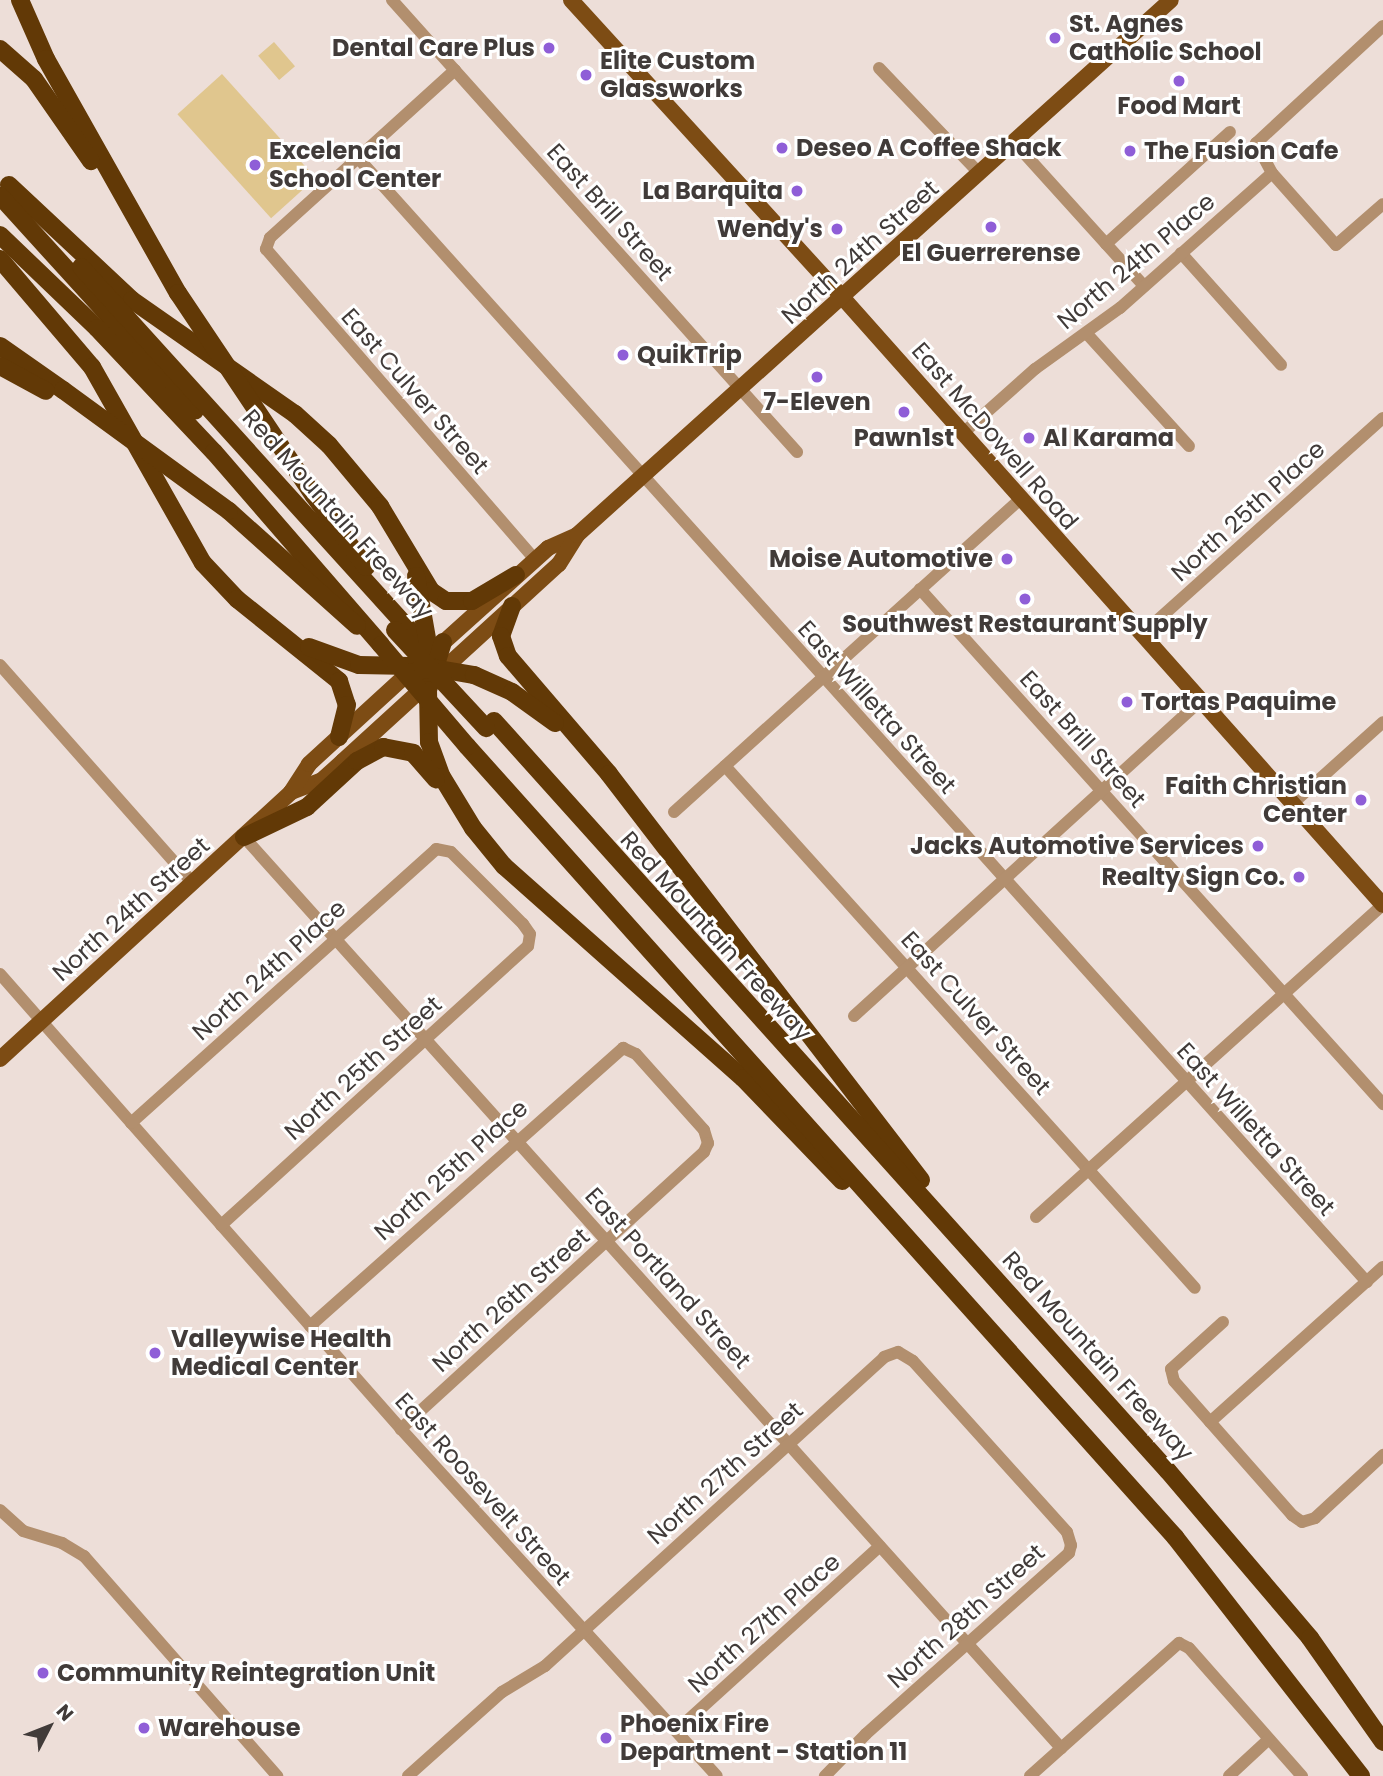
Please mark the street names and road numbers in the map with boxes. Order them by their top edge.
street label: East Brill Street [541,138,679,286]
street label: North 24th Street [776,174,944,330]
street label: North 24th Place [1051,187,1221,335]
street label: East Culver Street [335,302,495,480]
street label: East McDowell Road [906,336,1084,536]
street label: Red Mountain Freeway [236,403,440,625]
street label: North 25th Place [1165,435,1331,587]
street label: East Willetta Street [792,615,962,799]
street label: East Brill Street [1014,665,1152,813]
street label: Red Mountain Freeway [614,825,818,1047]
street label: North 24th Street [47,831,215,987]
street label: North 24th Place [186,894,352,1046]
street label: East Culver Street [895,925,1057,1101]
street label: North 25th Street [279,990,447,1146]
street label: East Willetta Street [1171,1037,1341,1221]
street label: North 25th Place [368,1094,534,1246]
street label: East Portland Street [579,1182,757,1374]
street label: North 26th Street [426,1222,596,1378]
street label: Red Mountain Freeway [996,1245,1200,1467]
street label: East Roosevelt Street [389,1387,577,1591]
street label: North 27th Street [641,1396,809,1550]
street label: North 28th Street [882,1538,1050,1694]
street label: North 27th Place [682,1547,846,1699]

